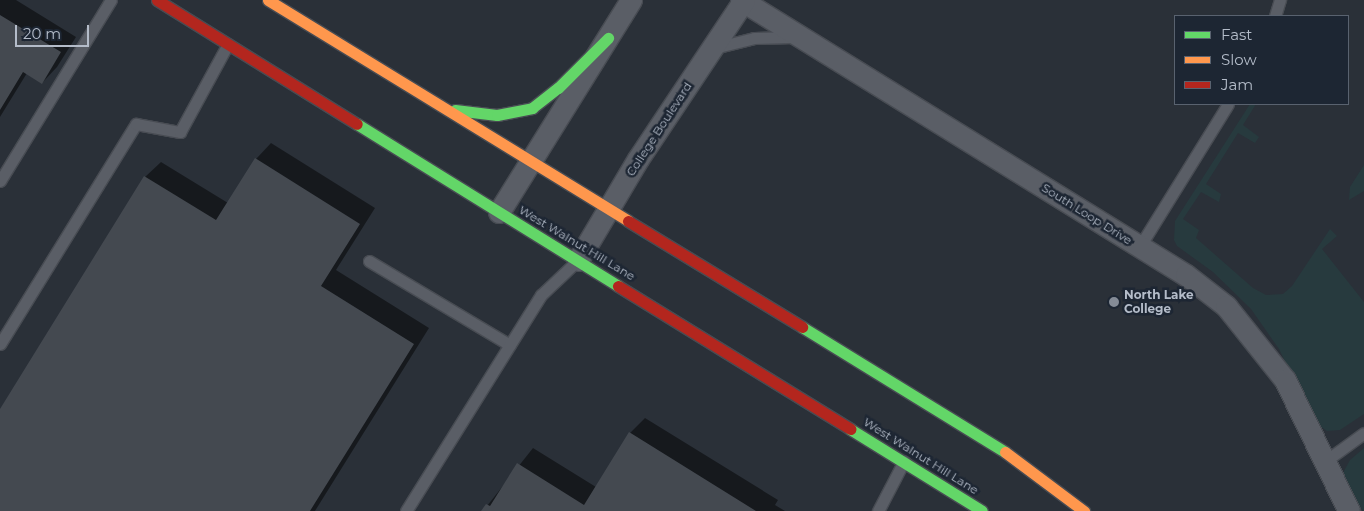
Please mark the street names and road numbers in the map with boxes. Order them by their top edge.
street label: College Boulevard [623,79,695,179]
street label: South Loop Drive [1039,180,1135,248]
street label: West Walnut Hill Lane [516,203,638,283]
street label: West Walnut Hill Lane [861,415,981,497]

